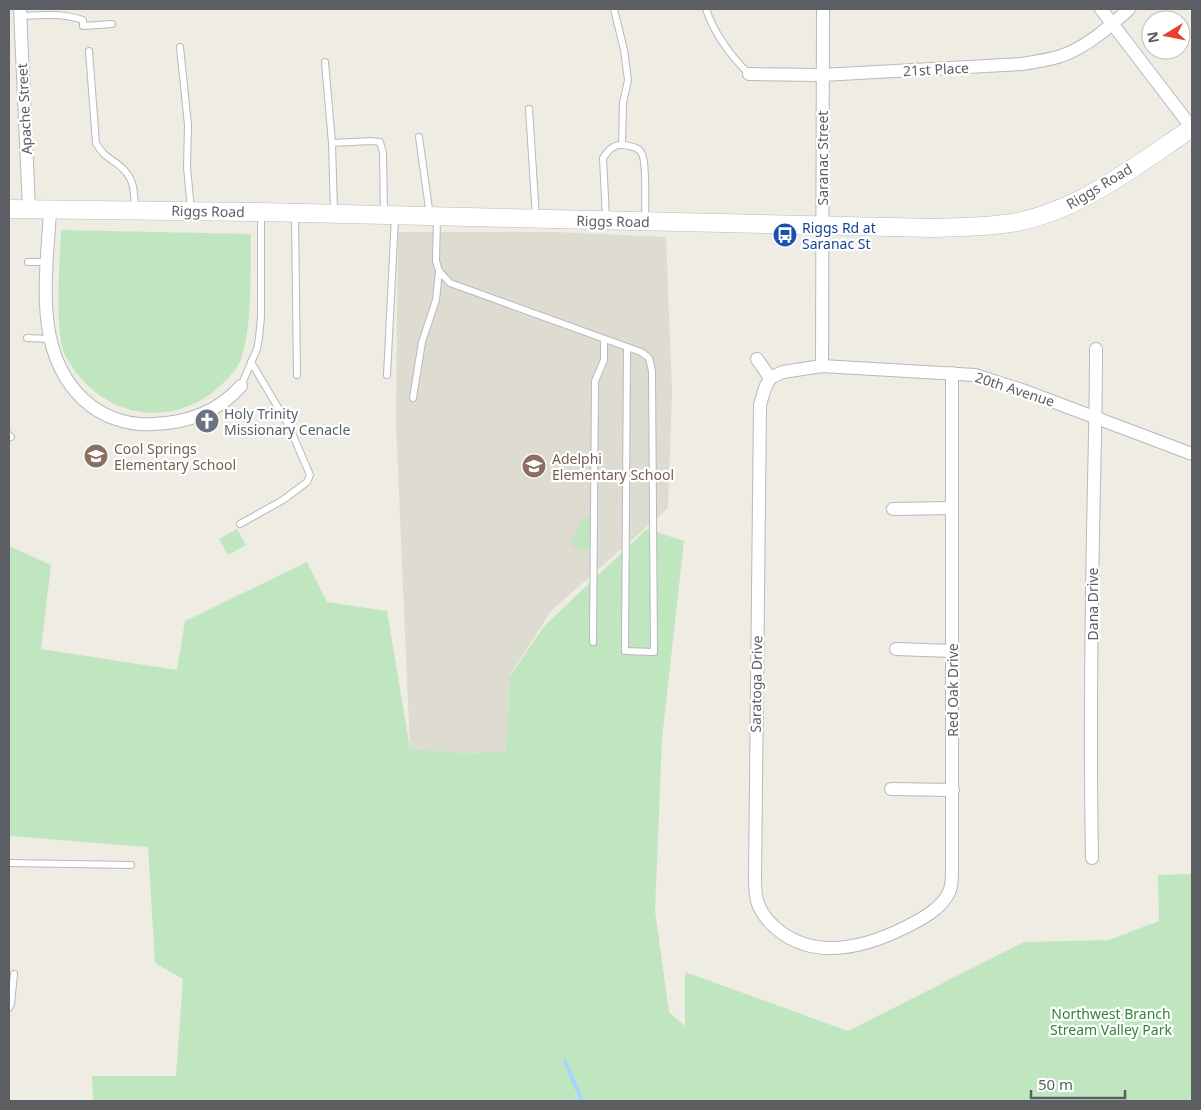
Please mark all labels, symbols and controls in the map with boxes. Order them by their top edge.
north arrow [1141,10,1191,60]
text: N [1142,30,1163,45]
street label: 21st Place [903,58,970,80]
street label: Apache Street [12,63,36,155]
street label: Saranac Street [813,111,832,205]
street label: Riggs Road [1063,159,1135,213]
street label: Riggs Road [171,201,245,221]
street label: Riggs Road [576,211,650,231]
place label: Riggs Rd at Saranac St [802,218,876,253]
bus stop icon: Riggs Rd at Saranac St [772,222,798,248]
street label: 20th Avenue [973,367,1057,411]
place label: Holy Trinity Missionary Cenacle [224,404,350,439]
church icon: Holy Trinity Missionary Cenacle [194,408,220,434]
place label: Cool Springs Elementary School [114,439,236,474]
school or university icon: Cool Springs Elementary School [83,443,109,469]
place label: Adelphi Elementary School [552,449,674,484]
school or university icon: Adelphi Elementary School [521,453,547,479]
street label: Dana Drive [1083,567,1102,640]
street label: Saratoga Drive [746,635,766,733]
street label: Red Oak Drive [943,643,962,737]
park label: Northwest Branch Stream Valley Park [1050,1004,1172,1039]
scale bar [1031,1068,1125,1100]
text: 50 m [1038,1074,1073,1094]

